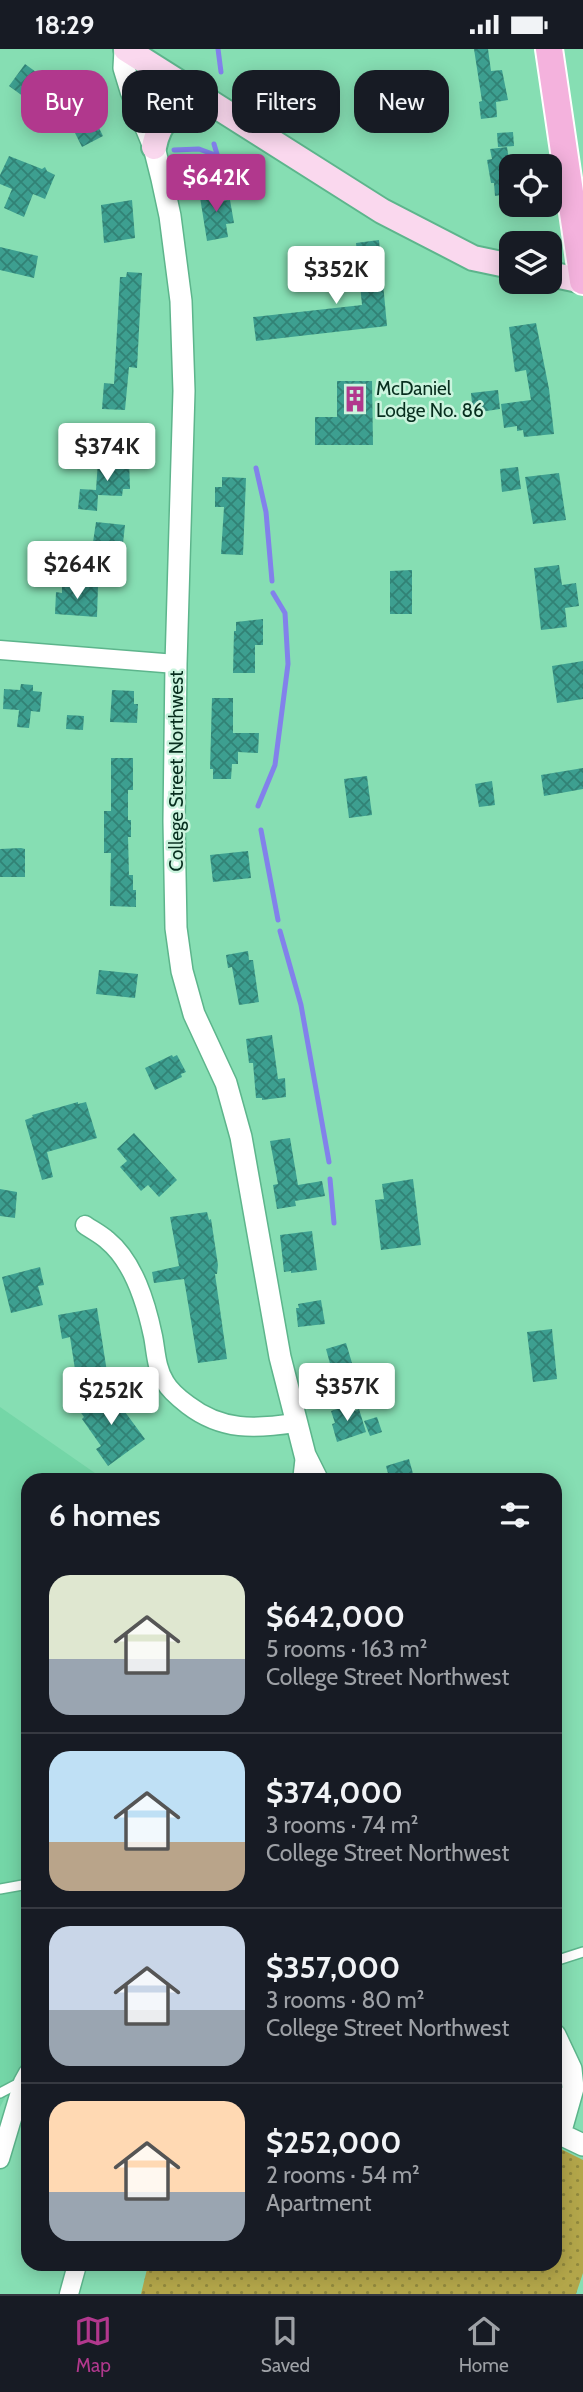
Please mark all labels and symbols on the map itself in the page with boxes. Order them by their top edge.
pin: $642K [167,155,265,214]
pin: $352K [287,247,385,306]
place label: McDaniel Lodge No. 86 [376,377,484,422]
building icon: McDaniel Lodge No. 86 [340,384,370,414]
pin: $374K [58,423,156,483]
pin: $264K [28,541,126,601]
street label: College Street Northwest [165,670,188,871]
pin: $357K [298,1363,396,1423]
pin: $252K [62,1367,160,1427]

